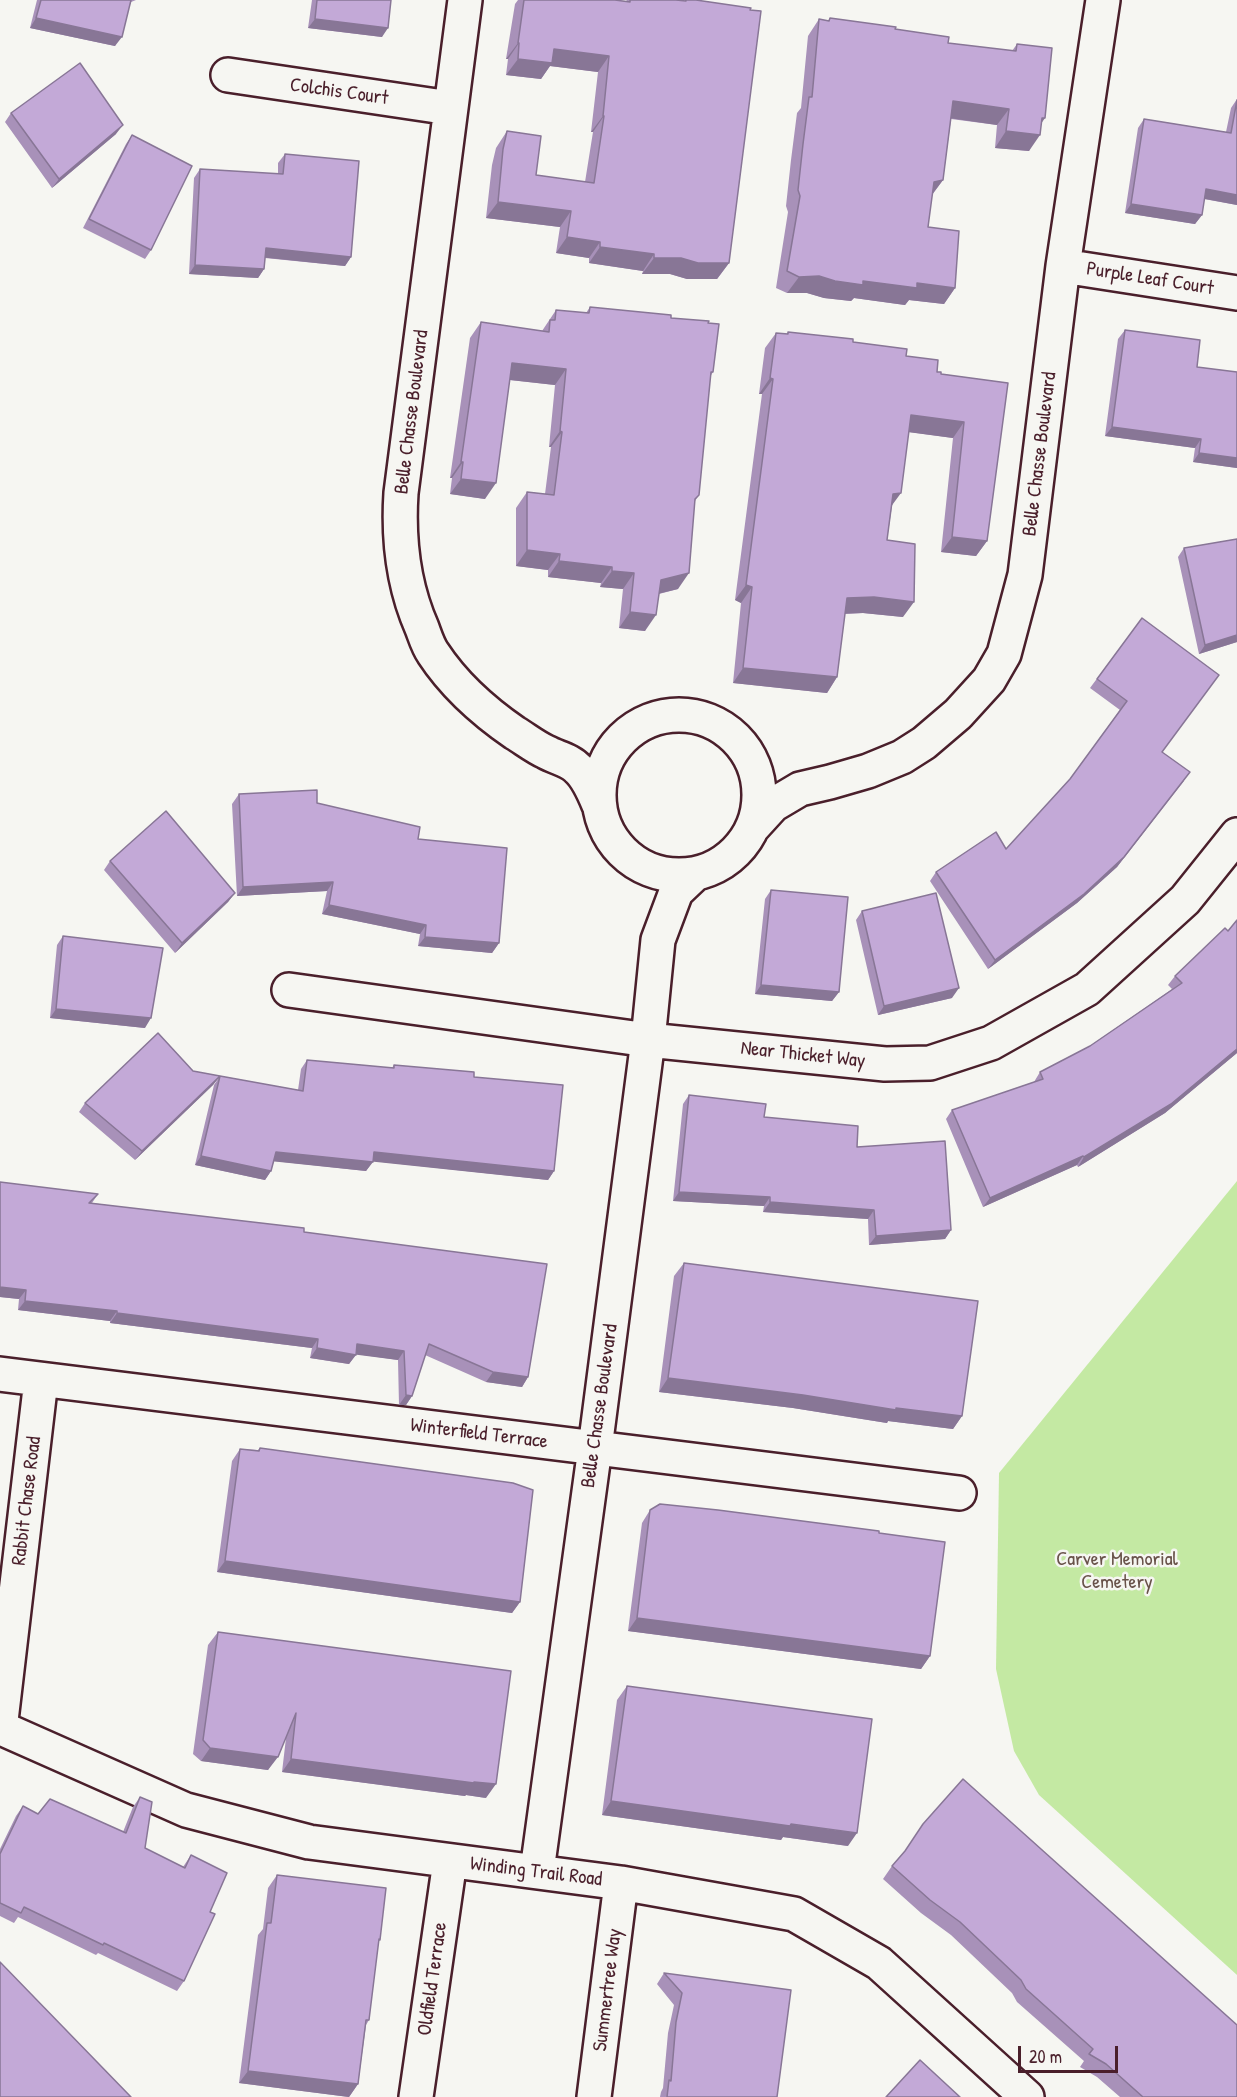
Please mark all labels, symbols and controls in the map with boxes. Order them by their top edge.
street label: Colchis Court [288,73,390,111]
street label: Purple Leaf Court [1085,257,1215,301]
street label: Belle Chasse Boulevard [390,329,434,495]
street label: Belle Chasse Boulevard [1018,371,1062,537]
street label: Near Thicket Way [740,1037,866,1073]
street label: Belle Chasse Boulevard [577,1323,623,1489]
street label: Winterfield Terrace [409,1414,549,1454]
street label: Rabbit Chase Road [7,1435,47,1567]
park label: Carver Memorial Cemetery [1056,1548,1178,1595]
street label: Winding Trail Road [469,1852,603,1892]
street label: Oldfield Terrace [413,1921,453,2037]
street label: Summertree Way [589,1927,627,2053]
scale bar [1021,2034,1122,2072]
text: 20 m [1029,2044,1062,2069]

